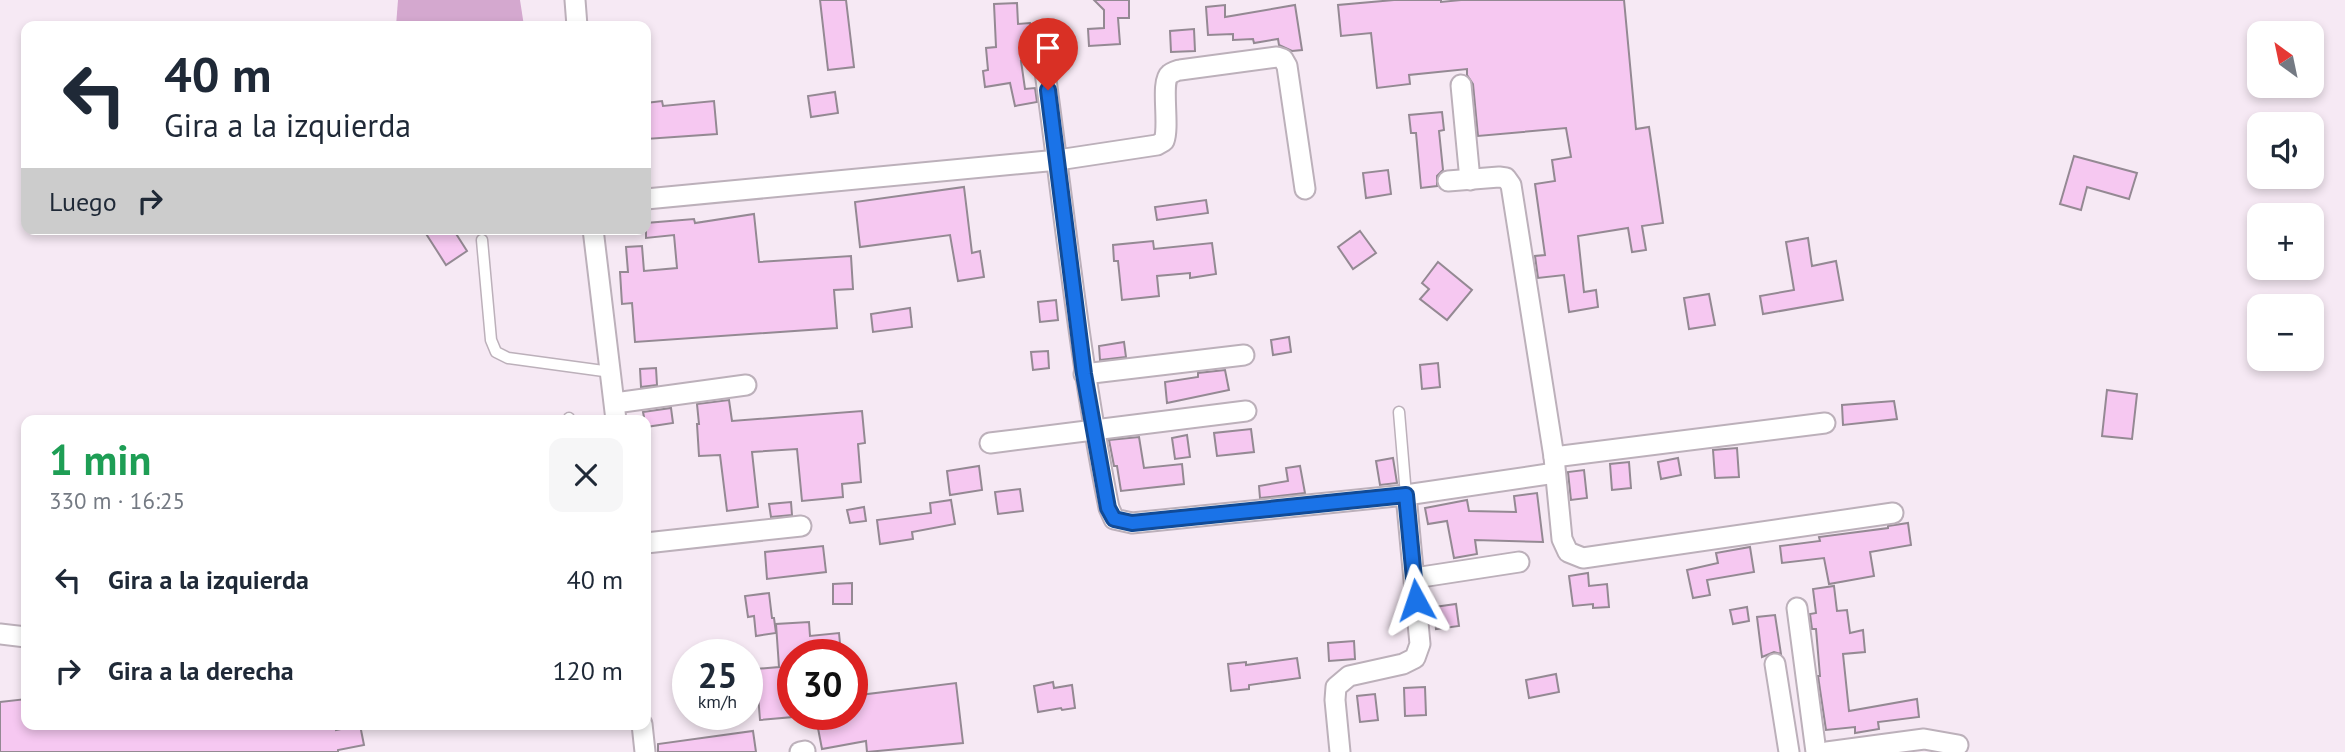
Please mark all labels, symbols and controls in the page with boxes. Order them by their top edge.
pin [1018,18,1078,90]
north arrow [2247,21,2324,98]
map controls [2247,21,2324,371]
icon: arrive [1029,29,1067,67]
text: 40 m [164,42,271,106]
icon: left [49,49,140,140]
text: Gira a la izquierda [164,104,411,146]
button: sound [2247,112,2324,189]
icon: right [131,182,169,220]
text: Luego [49,185,117,218]
button: + [2247,203,2324,280]
button: − [2247,294,2324,371]
text: 1 min [49,432,151,487]
button: close [549,438,623,512]
text: 330 m · 16:25 [49,486,185,515]
icon: left [49,561,87,599]
text: Gira a la izquierda [108,563,309,596]
text: 40 m [567,563,623,596]
position arrow [1379,563,1453,637]
speed limit sign: 30 [777,639,868,730]
icon: right [49,652,87,690]
text: 25 [698,652,737,698]
text: Gira a la derecha [108,654,294,687]
text: 120 m [552,654,623,687]
text: km/h [698,690,737,713]

